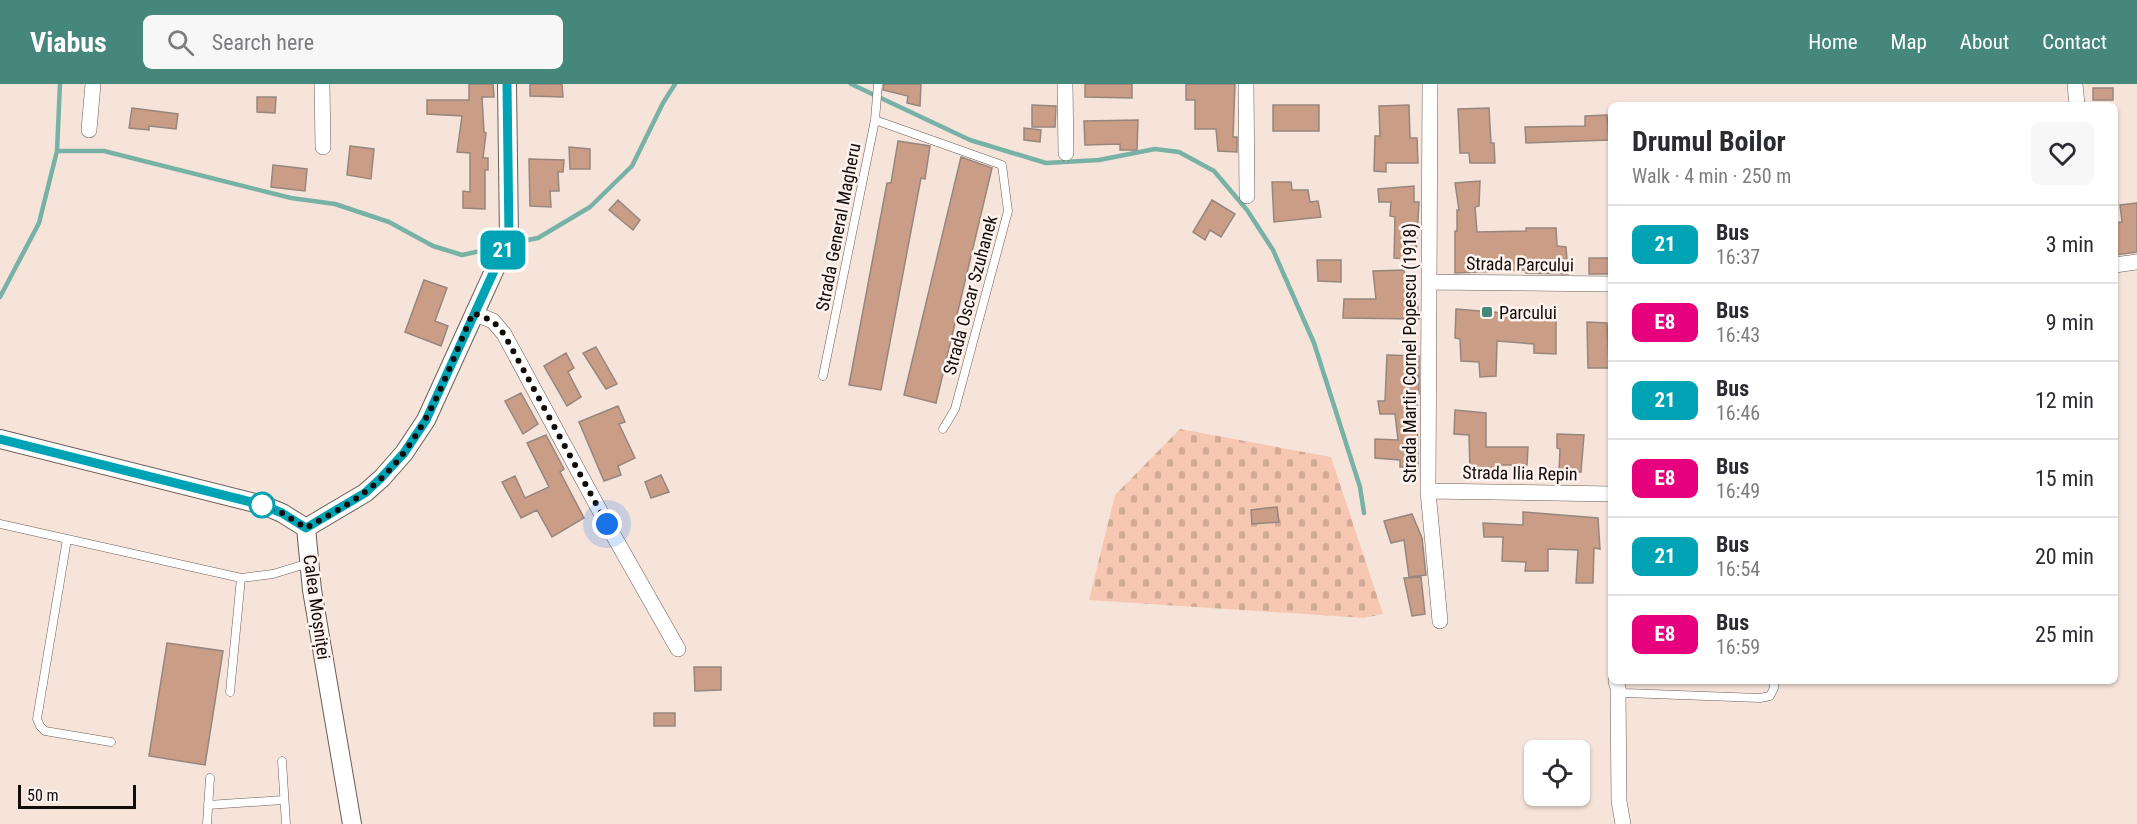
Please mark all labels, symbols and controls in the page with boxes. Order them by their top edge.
search box [143,15,563,69]
text: Viabus [30,26,107,59]
icon: search [164,26,197,59]
text: Search here [212,30,314,55]
text: Home [1808,30,1858,54]
text: Map [1891,30,1927,54]
text: About [1960,30,2009,54]
text: Contact [2042,30,2107,54]
button: heart [2031,122,2094,185]
text: Drumul Boilor [1632,125,1786,158]
street label: Strada General Magheru [811,141,865,313]
text: Walk · 4 min · 250 m [1632,164,1791,188]
street label: Strada Oscar Szuhanek [939,213,1001,377]
text: Bus [1716,220,1749,245]
street label: Strada Martir Cornel Popescu (1918) [1399,223,1421,483]
line badge: 21 [476,230,530,270]
text: 21 [1654,232,1676,256]
text: 3 min [2046,232,2094,257]
text: 21 [492,238,514,262]
text: 16:37 [1716,245,1760,269]
street label: Strada Parcului [1466,253,1574,275]
text: Bus [1716,298,1749,323]
place label: Parcului [1499,302,1557,323]
marker: Parcului [1480,305,1494,319]
text: E8 [1655,310,1675,334]
text: 9 min [2046,310,2094,335]
text: 16:43 [1716,323,1760,347]
text: Bus [1716,376,1749,401]
text: 21 [1654,388,1676,412]
text: 12 min [2035,388,2094,413]
text: 16:46 [1716,401,1760,425]
text: Bus [1716,454,1749,479]
street label: Strada Ilia Repin [1462,461,1578,485]
text: E8 [1655,466,1675,490]
text: 15 min [2035,466,2094,491]
text: 16:49 [1716,479,1760,503]
unlabelled marker [249,492,275,518]
your location [592,509,622,539]
text: Bus [1716,532,1749,557]
text: 21 [1654,544,1676,568]
text: 20 min [2035,544,2094,569]
street label: Calea Moșniței [298,553,335,661]
text: 16:54 [1716,557,1760,581]
text: Bus [1716,610,1749,635]
text: E8 [1655,622,1675,646]
text: 25 min [2035,622,2094,647]
text: 16:59 [1716,635,1760,659]
map controls [1524,740,1590,806]
button: locate [1524,740,1590,806]
scale bar [18,782,136,810]
text: 50 m [27,786,59,805]

